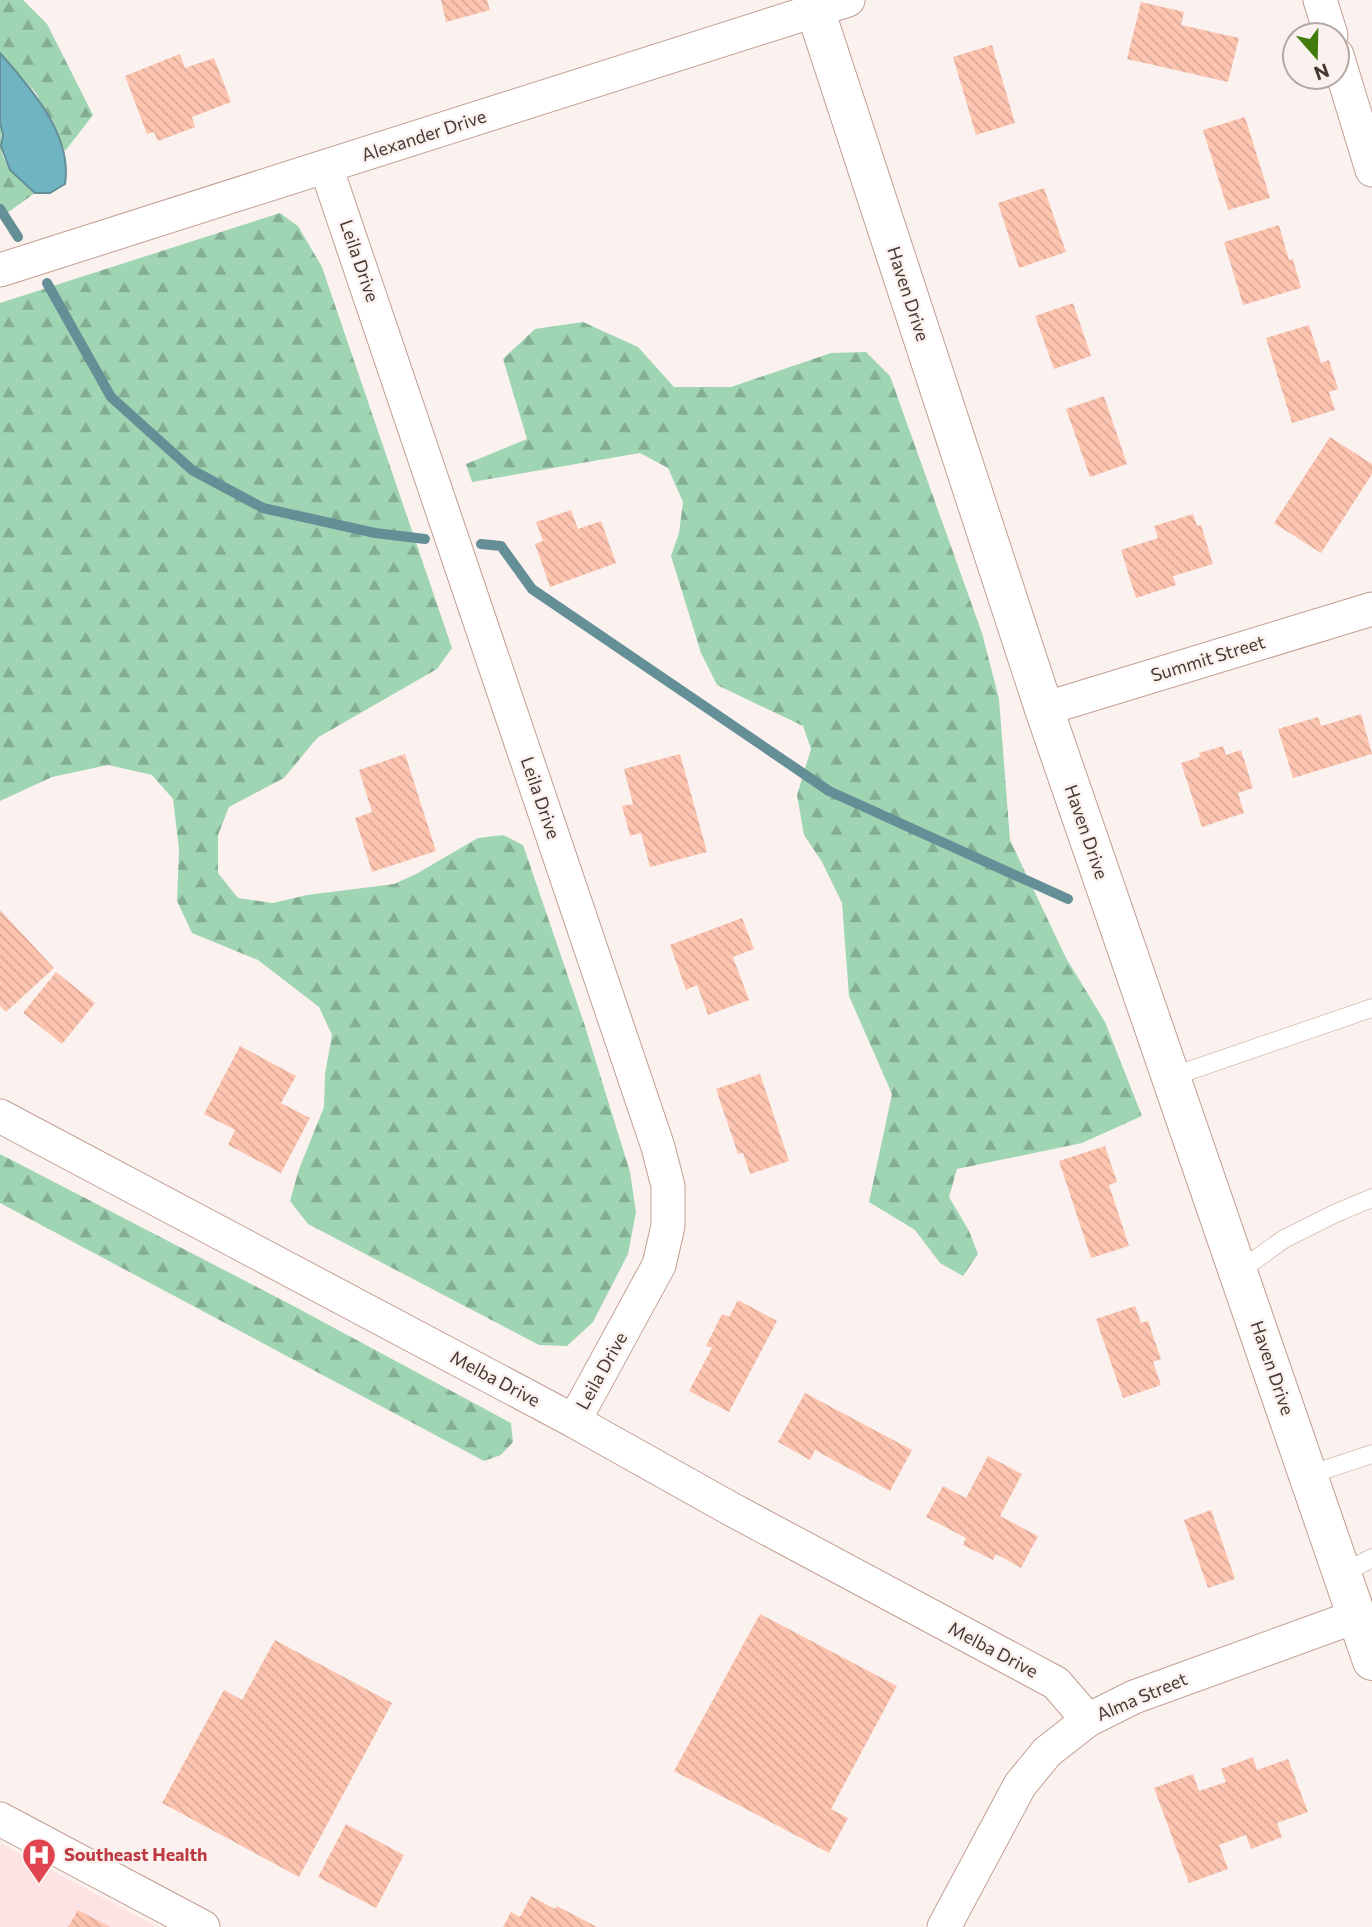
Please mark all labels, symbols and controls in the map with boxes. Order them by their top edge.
north arrow [1281,21,1351,91]
text: N [1311,59,1333,86]
street label: Alexander Drive [359,105,489,166]
street label: Leila Drive [336,217,384,305]
street label: Haven Drive [883,244,935,344]
street label: Summit Street [1148,630,1268,686]
street label: Leila Drive [517,754,565,842]
street label: Haven Drive [1061,782,1113,882]
street label: Haven Drive [1247,1318,1299,1418]
street label: Leila Drive [571,1328,631,1413]
street label: Melba Drive [447,1345,544,1411]
street label: Melba Drive [945,1616,1042,1682]
street label: Alma Street [1093,1667,1190,1725]
hospital icon: Southeast Health [20,1836,58,1885]
place label: Southeast Health [64,1843,208,1865]

